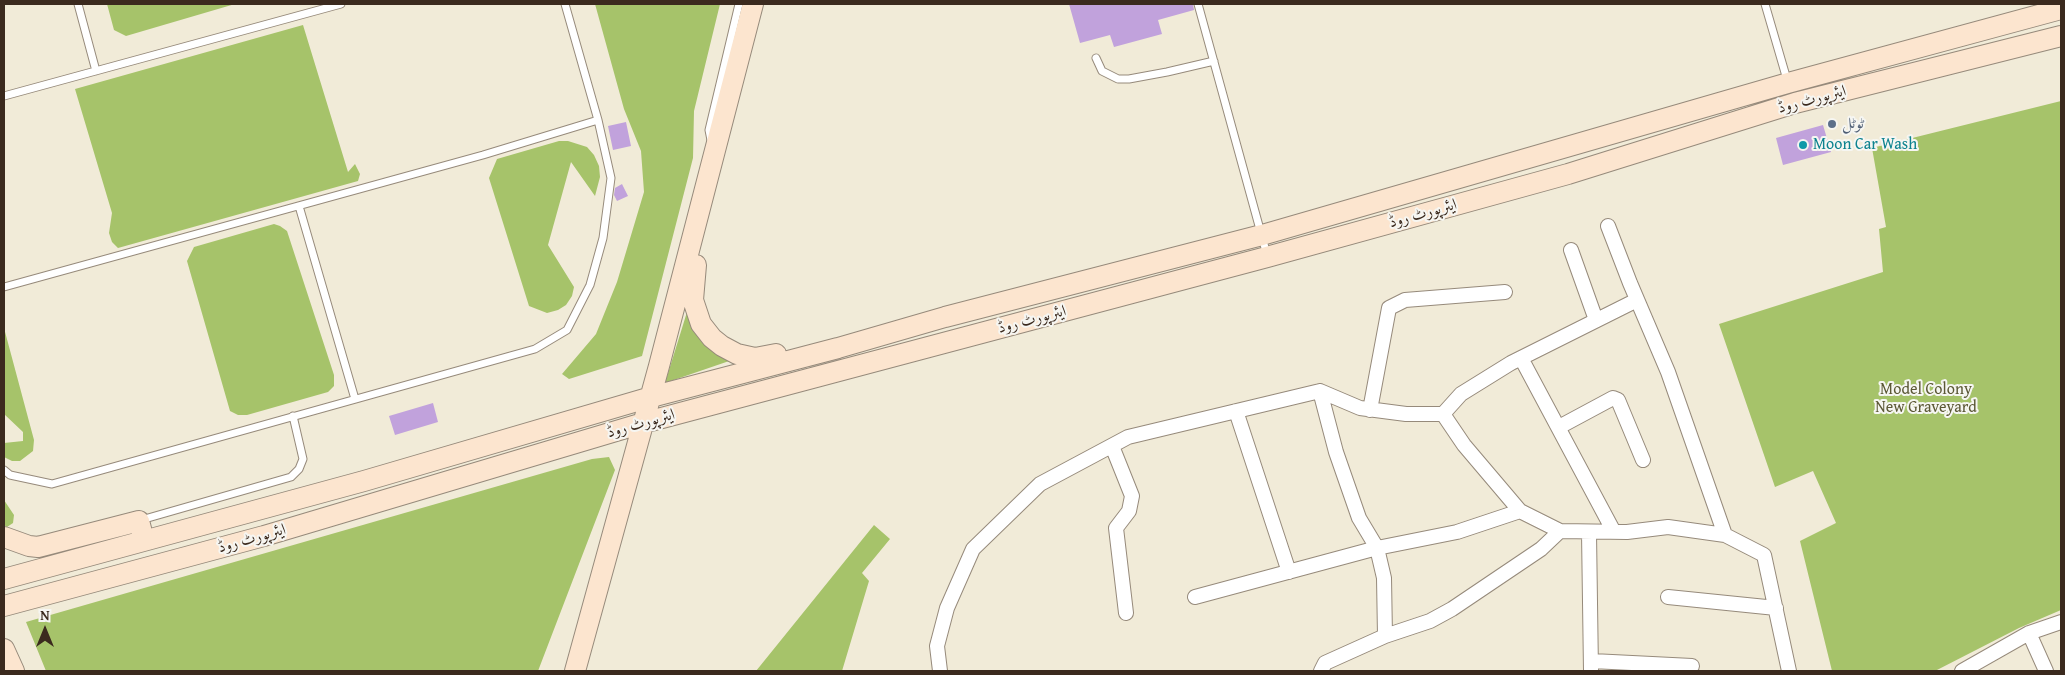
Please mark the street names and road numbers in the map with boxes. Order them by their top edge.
street label: ایئرپورٹ روڈ [1776,82,1848,118]
street label: ایئرپورٹ روڈ [1387,195,1459,233]
street label: ایئرپورٹ روڈ [996,302,1068,338]
street label: ایئرپورٹ روڈ [605,405,677,443]
street label: ایئرپورٹ روڈ [216,520,288,558]

